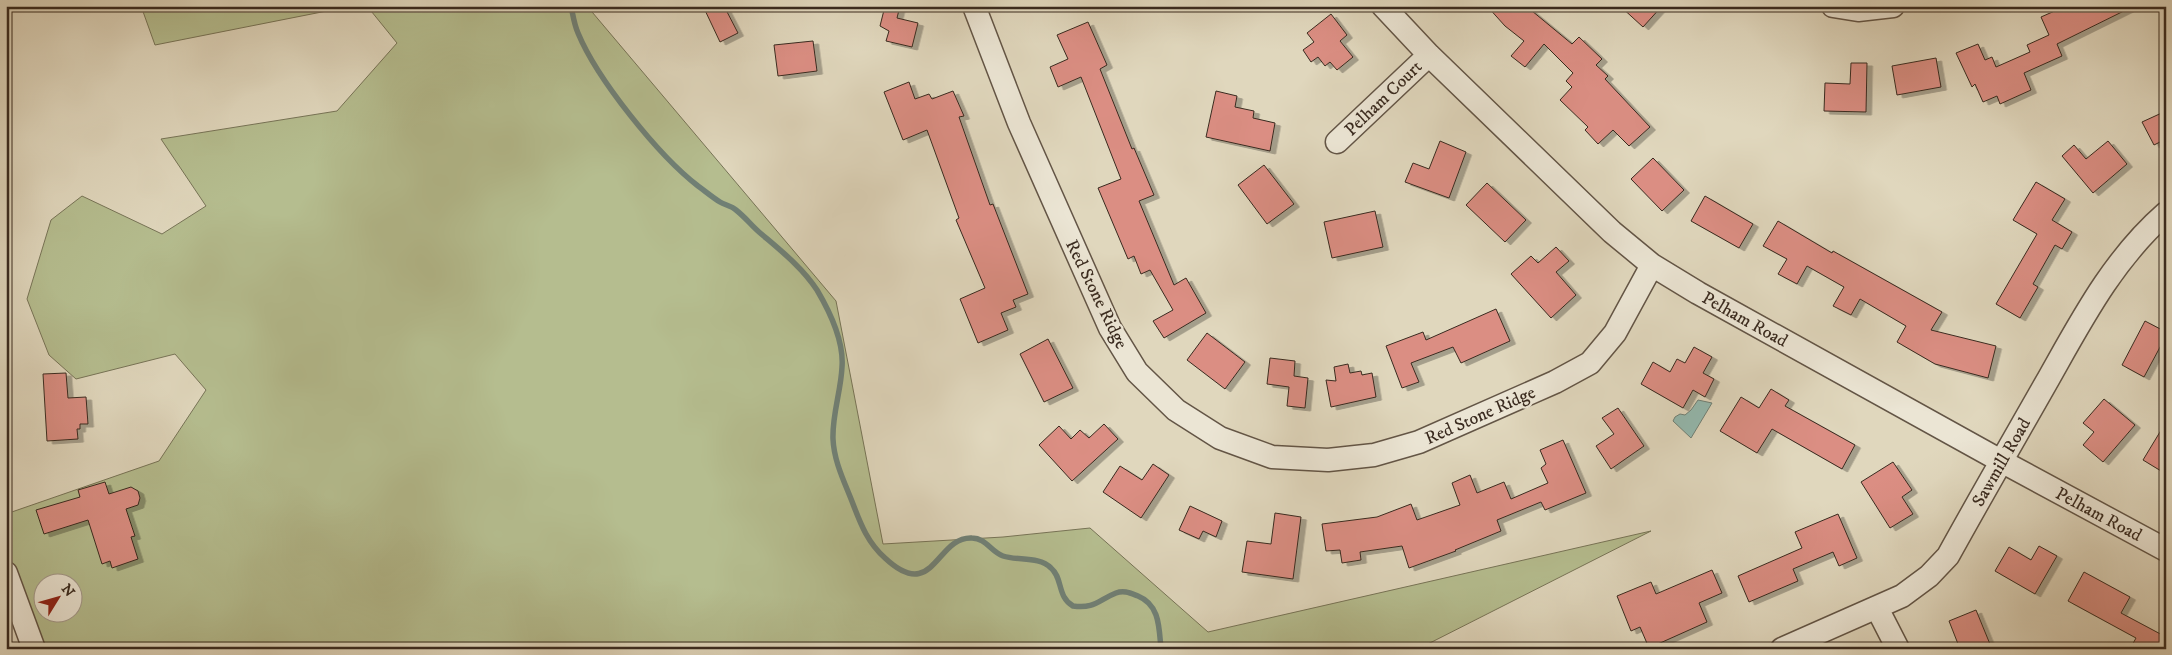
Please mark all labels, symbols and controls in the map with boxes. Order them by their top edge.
street label: Pelham Court [1340,56,1427,141]
street label: Red Stone Ridge [1060,236,1132,353]
street label: Pelham Road [1698,287,1791,352]
street label: Red Stone Ridge [1422,382,1539,450]
street label: Sawmill Road [1968,414,2036,511]
street label: Pelham Road [2052,483,2146,547]
north arrow [32,572,82,622]
text: N [57,581,79,601]

